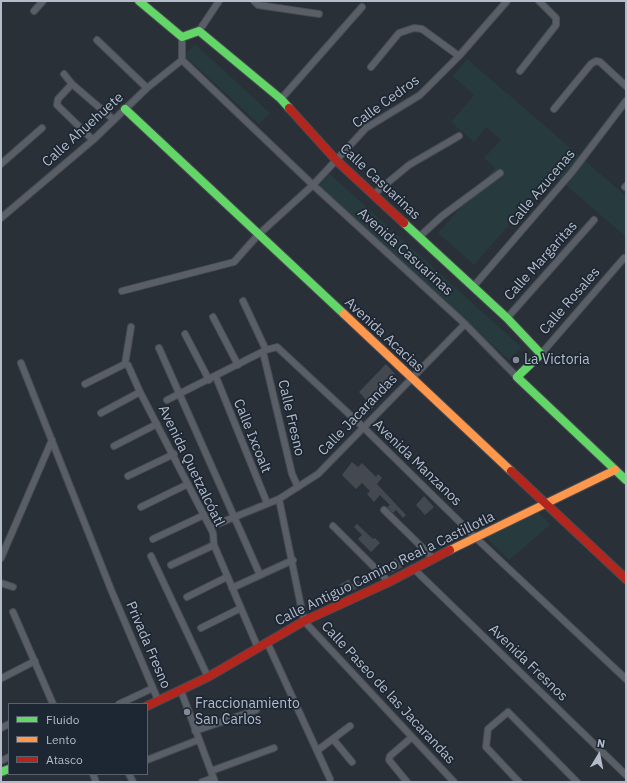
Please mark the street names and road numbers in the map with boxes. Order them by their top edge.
street label: Calle Cedros [349,72,423,132]
street label: Calle Ahuehuete [39,89,127,171]
street label: Calle Casuarinas [336,140,424,224]
street label: Calle Azucenas [505,146,579,230]
street label: Avenida Casuarinas [354,205,456,299]
street label: Calle Margaritas [501,218,581,304]
street label: Calle Rosales [536,264,604,338]
street label: Avenida Acacias [341,294,427,376]
street label: Calle Jacarandas [315,371,401,459]
street label: Calle Fresno [274,378,308,458]
street label: Calle Ixcoalt [230,397,274,475]
street label: Avenida Quetzalcóatl [154,403,228,529]
street label: Avenida Manzanos [369,416,465,510]
street label: Calle Antiguo Camino Real a Castillotla [272,508,498,630]
street label: Privada Fresno [122,599,174,691]
street label: Calle Paseo de las Jacarandas [317,618,459,768]
street label: Avenida Fresnos [485,621,571,705]

